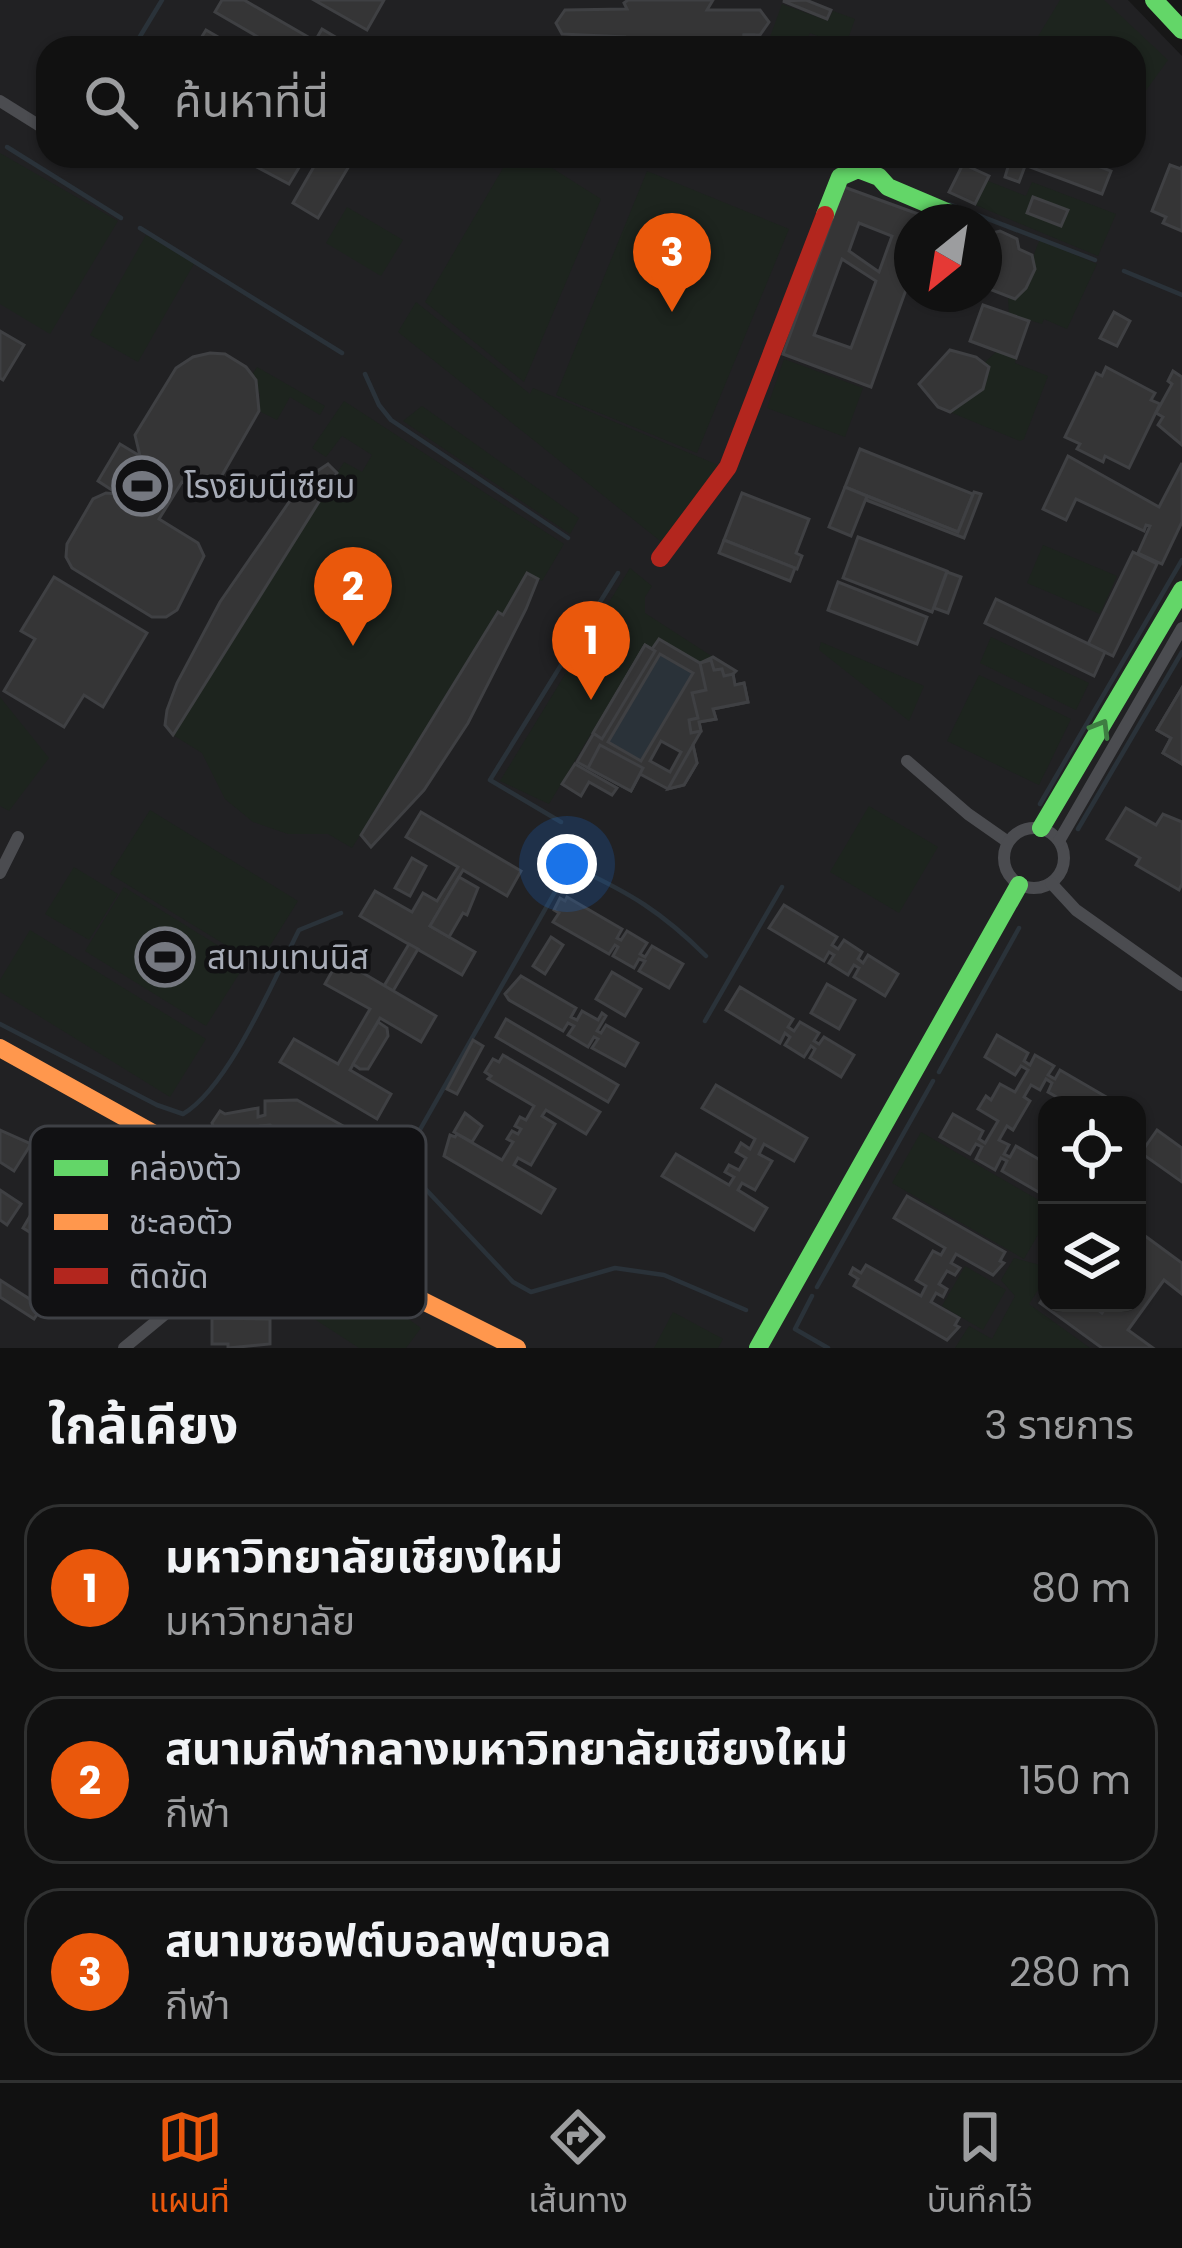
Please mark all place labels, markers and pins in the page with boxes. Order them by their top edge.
pin: 3 [633,213,711,312]
sports icon: โรงยิมนีเซียม [111,455,173,517]
place label: โรงยิมนีเซียม [184,463,355,510]
pin: 2 [314,547,392,646]
pin: 1 [552,601,630,700]
sports icon: สนามเทนนิส [134,926,196,988]
place label: สนามเทนนิส [207,934,369,981]

